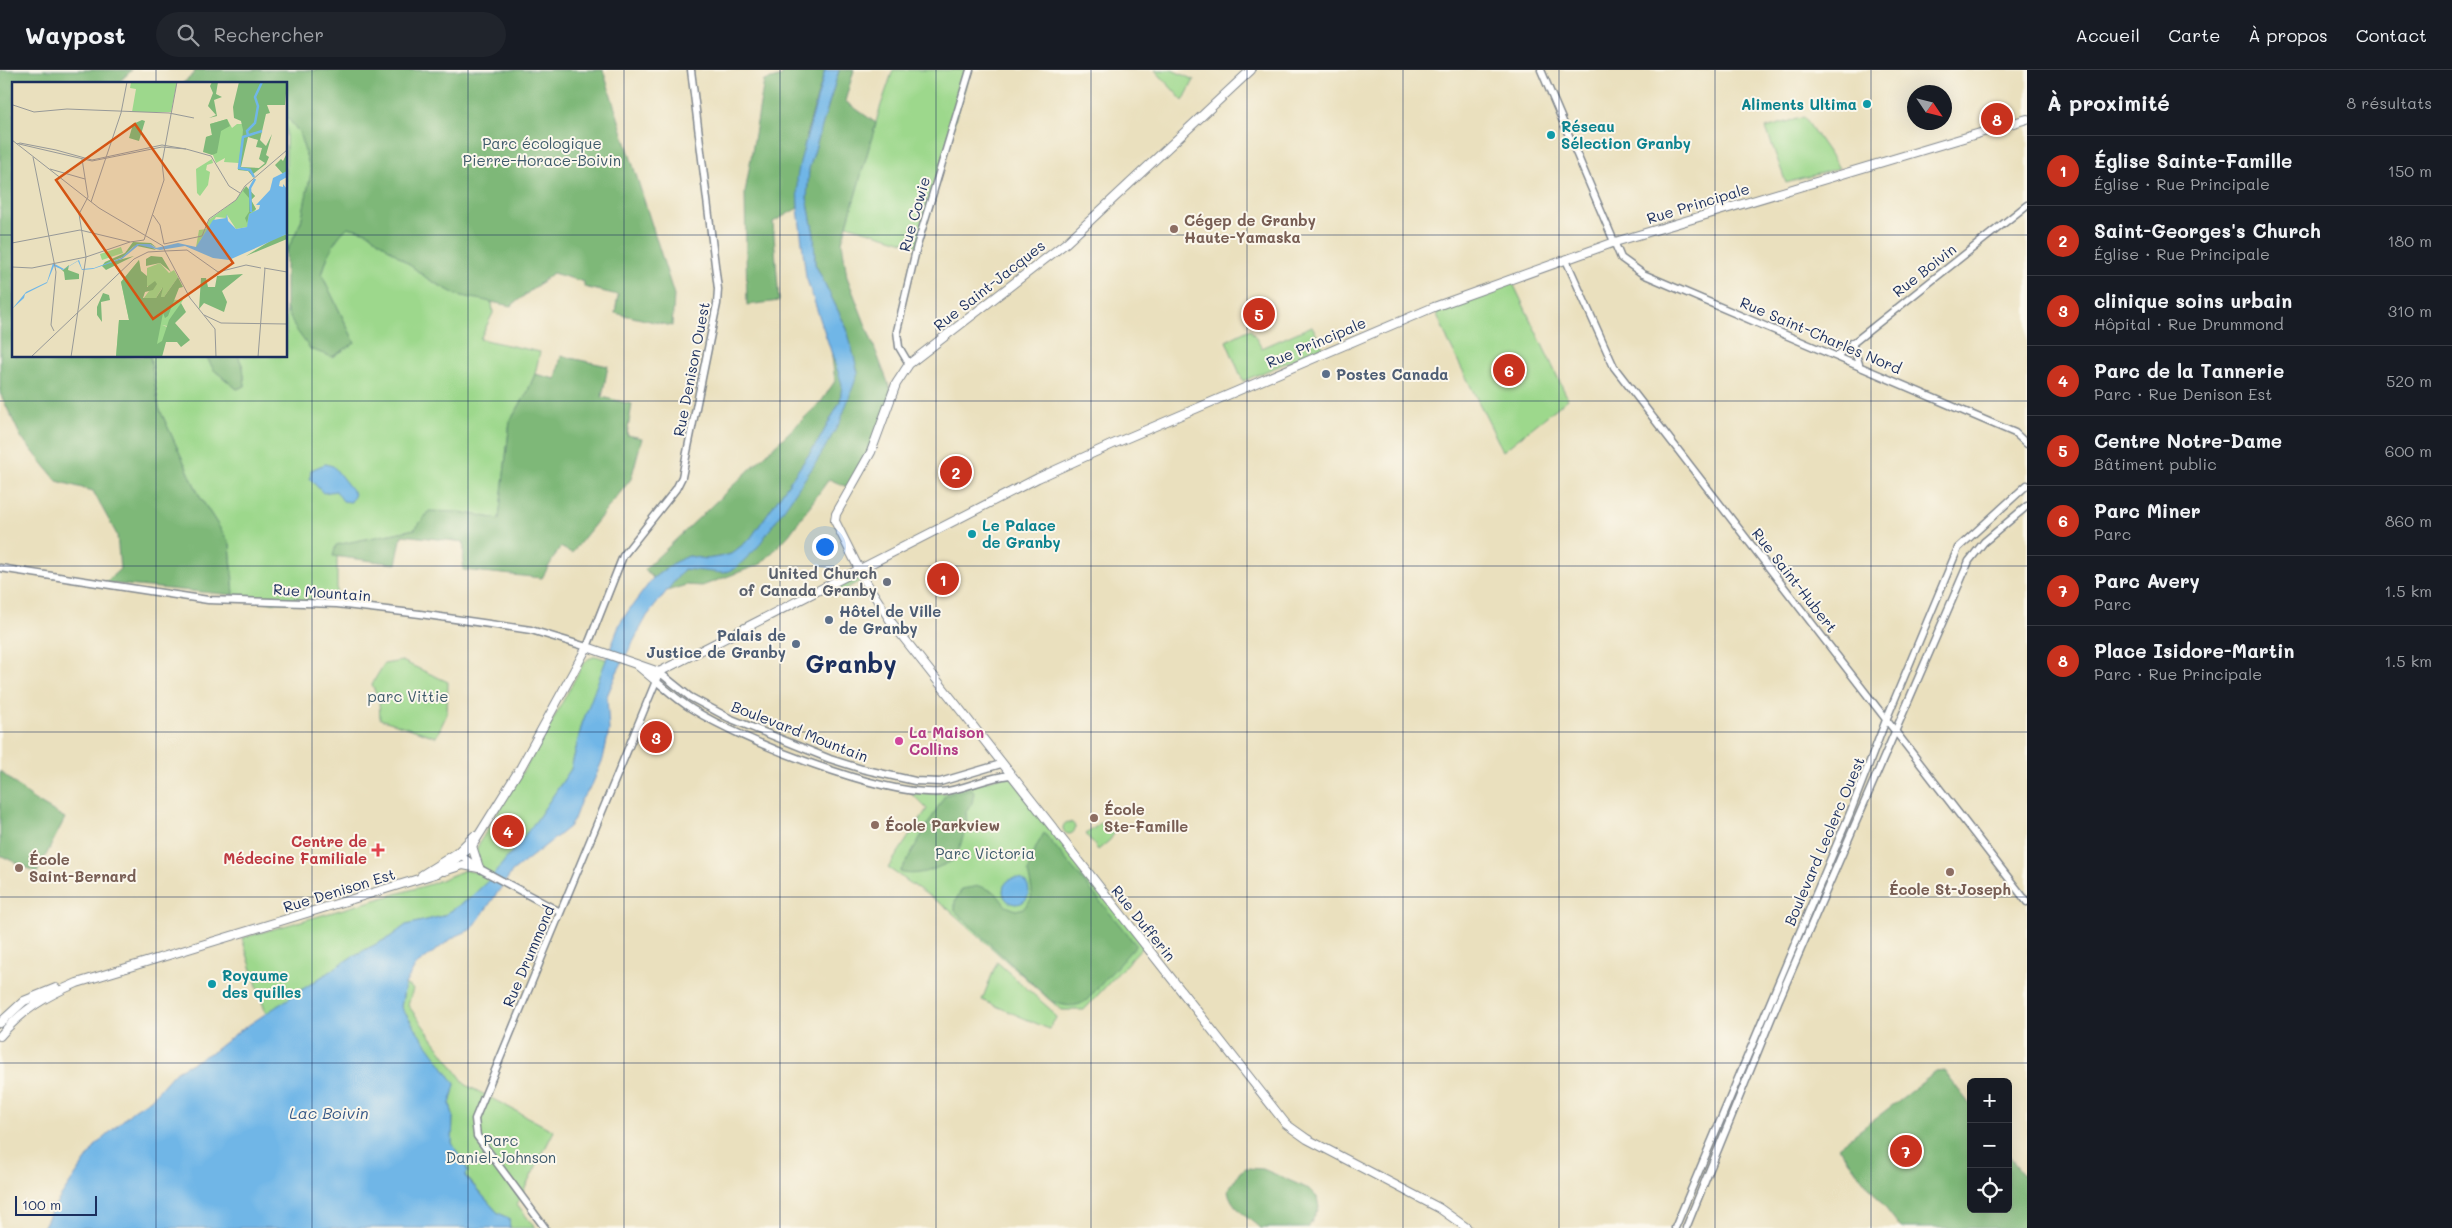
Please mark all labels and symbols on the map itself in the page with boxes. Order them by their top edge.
inset map [12,82,288,358]
north arrow [1907,85,1952,130]
place label: Aliments Ultima [1741,94,1857,114]
marker: Aliments Ultima [1861,98,1873,110]
pin: 8 [1981,100,2013,138]
place label: Réseau Sélection Granby [1561,116,1691,153]
marker: Réseau Sélection Granby [1545,129,1557,141]
park label: Parc écologique Pierre-Horace-Boivin [463,133,621,170]
street label: Rue Cowie [894,174,934,254]
street label: Rue Principale [1644,178,1752,228]
place label: Cégep de Granby Haute-Yamaska [1184,210,1316,247]
marker: Cégep de Granby Haute-Yamaska [1168,223,1180,235]
street label: Rue Saint-Jacques [929,235,1049,335]
street label: Rue Boivin [1888,239,1960,301]
street label: Rue Saint-Charles Nord [1737,292,1905,378]
pin: 5 [1243,295,1275,333]
street label: Rue Denison Ouest [668,300,714,438]
street label: Rue Principale [1263,312,1369,372]
pin: 6 [1493,351,1525,389]
place label: Postes Canada [1336,364,1448,384]
marker: Postes Canada [1320,368,1332,380]
pin: 2 [940,453,972,491]
place label: Le Palace de Granby [982,515,1061,552]
street label: Rue Saint-Hubert [1748,524,1842,636]
marker: Le Palace de Granby [966,528,978,540]
your location [812,534,838,560]
pin: 1 [927,560,959,598]
place label: United Church of Canada Granby [739,563,877,600]
marker: United Church of Canada Granby [881,576,893,588]
street label: Rue Mountain [272,579,372,605]
place label: Hôtel de Ville de Granby [839,601,941,638]
marker: Hôtel de Ville de Granby [823,614,835,626]
place label: Palais de Justice de Granby [646,625,786,662]
marker: Palais de Justice de Granby [790,638,802,650]
district label: Granby [805,647,897,680]
park label: parc Vittie [367,686,449,706]
street label: Boulevard Mountain [729,696,871,766]
pin: 3 [640,718,672,756]
place label: La Maison Collins [909,722,984,759]
marker: La Maison Collins [893,735,905,747]
street label: Boulevard Leclerc Ouest [1779,753,1869,929]
place label: École Ste-Famille [1104,799,1188,836]
pin: 4 [492,812,524,850]
marker: École Ste-Famille [1088,812,1100,824]
place label: École Parkview [885,815,1000,835]
marker: École Parkview [869,819,881,831]
place label: Centre de Médecine Familiale [223,831,367,868]
marker: Centre de Médecine Familiale [371,843,385,857]
park label: Parc Victoria [935,843,1035,863]
place label: École Saint-Bernard [29,849,137,886]
marker: École Saint-Bernard [13,862,25,874]
street label: Rue Denison Est [281,863,397,917]
marker: École St-Joseph [1944,866,1956,878]
place label: École St-Joseph [1889,879,2011,899]
street label: Rue Dufferin [1107,881,1181,965]
street label: Rue Drummond [498,902,558,1010]
place label: Royaume des quilles [222,965,301,1002]
marker: Royaume des quilles [206,978,218,990]
water label: Lac Boivin [289,1102,369,1123]
park label: Parc Daniel-Johnson [446,1130,556,1167]
pin: 7 [1890,1132,1922,1170]
scale bar [15,1193,98,1216]

